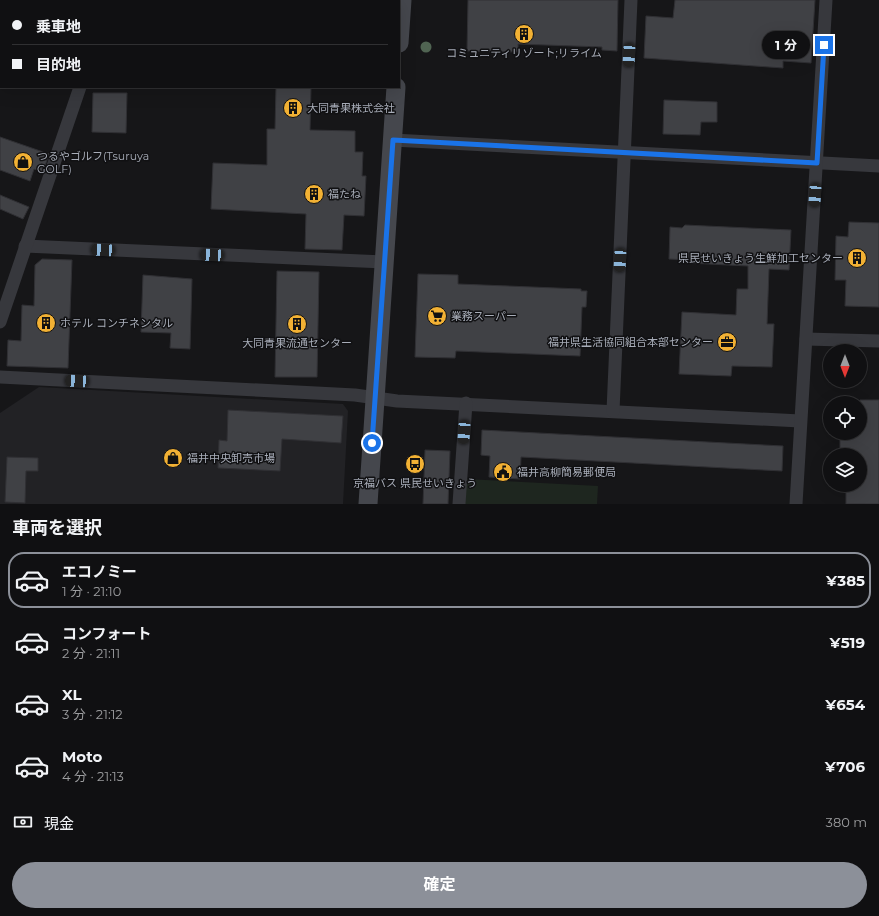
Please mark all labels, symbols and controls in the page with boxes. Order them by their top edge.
text: 乗車地 [36,17,81,36]
building icon: コミュニティリゾート;リライム [513,23,535,45]
callout: 1 分 [762,31,810,59]
route end [815,36,833,54]
text: 1 分 [775,37,797,53]
car [622,43,636,67]
place label: コミュニティリゾート;リライム [446,46,602,60]
text: 目的地 [36,55,81,74]
building icon: 大同青果株式会社 [282,97,304,119]
place label: 大同青果株式会社 [307,101,395,115]
place label: つるやゴルフ(Tsuruya GOLF) [37,149,149,176]
shop icon: つるやゴルフ(Tsuruya GOLF) [12,151,34,173]
building icon: 福たね [303,183,325,205]
car [808,183,822,207]
place label: 福たね [328,187,361,201]
car [91,243,115,257]
building icon: 県民せいきょう生鮮加工センター [846,247,868,269]
car [200,248,224,262]
car [613,248,627,272]
place label: 県民せいきょう生鮮加工センター [678,251,843,265]
supermarket icon: 業務スーパー [426,305,448,327]
place label: 業務スーパー [451,309,517,323]
building icon: ホテル コンチネンタル [35,312,57,334]
building icon: 大同青果流通センター [286,313,308,335]
place label: ホテル コンチネンタル [60,316,173,330]
office icon: 福井県生活協同組合本部センター [716,331,738,353]
place label: 福井県生活協同組合本部センター [548,335,713,349]
place label: 大同青果流通センター [242,336,352,350]
north arrow [823,344,867,388]
map controls [823,344,867,492]
car [65,374,89,388]
button: locate [823,396,867,440]
car [457,420,471,444]
route start [363,434,381,452]
shop icon: 福井中央卸売市場 [162,447,184,469]
button: layers [823,448,867,492]
place label: 福井中央卸売市場 [187,451,275,465]
bus stop icon: 京福バス 県民せいきょう [404,453,426,475]
public building icon: 福井高柳簡易郵便局 [492,461,514,483]
place label: 福井高柳簡易郵便局 [517,465,616,479]
place label: 京福バス 県民せいきょう [353,476,477,490]
text: 車両を選択 [12,517,102,539]
icon: car [14,562,50,598]
text: エコノミー [62,562,137,581]
text: ¥385 [826,571,865,590]
text: 1 分 · 21:10 [62,583,121,599]
icon: car [14,624,50,660]
text: コンフォート [62,624,152,643]
text: ¥519 [830,633,865,652]
text: 2 分 · 21:11 [62,645,120,661]
text: XL [62,685,81,704]
icon: car [14,686,50,722]
text: ¥654 [825,695,865,714]
text: 3 分 · 21:12 [62,706,123,722]
text: Moto [62,747,102,766]
icon: car [14,748,50,784]
text: ¥706 [825,757,865,776]
text: 4 分 · 21:13 [62,768,124,784]
icon: cash [12,811,34,833]
text: 現金 [44,814,74,833]
text: 380 m [826,814,867,830]
button: 確定 [12,862,867,908]

